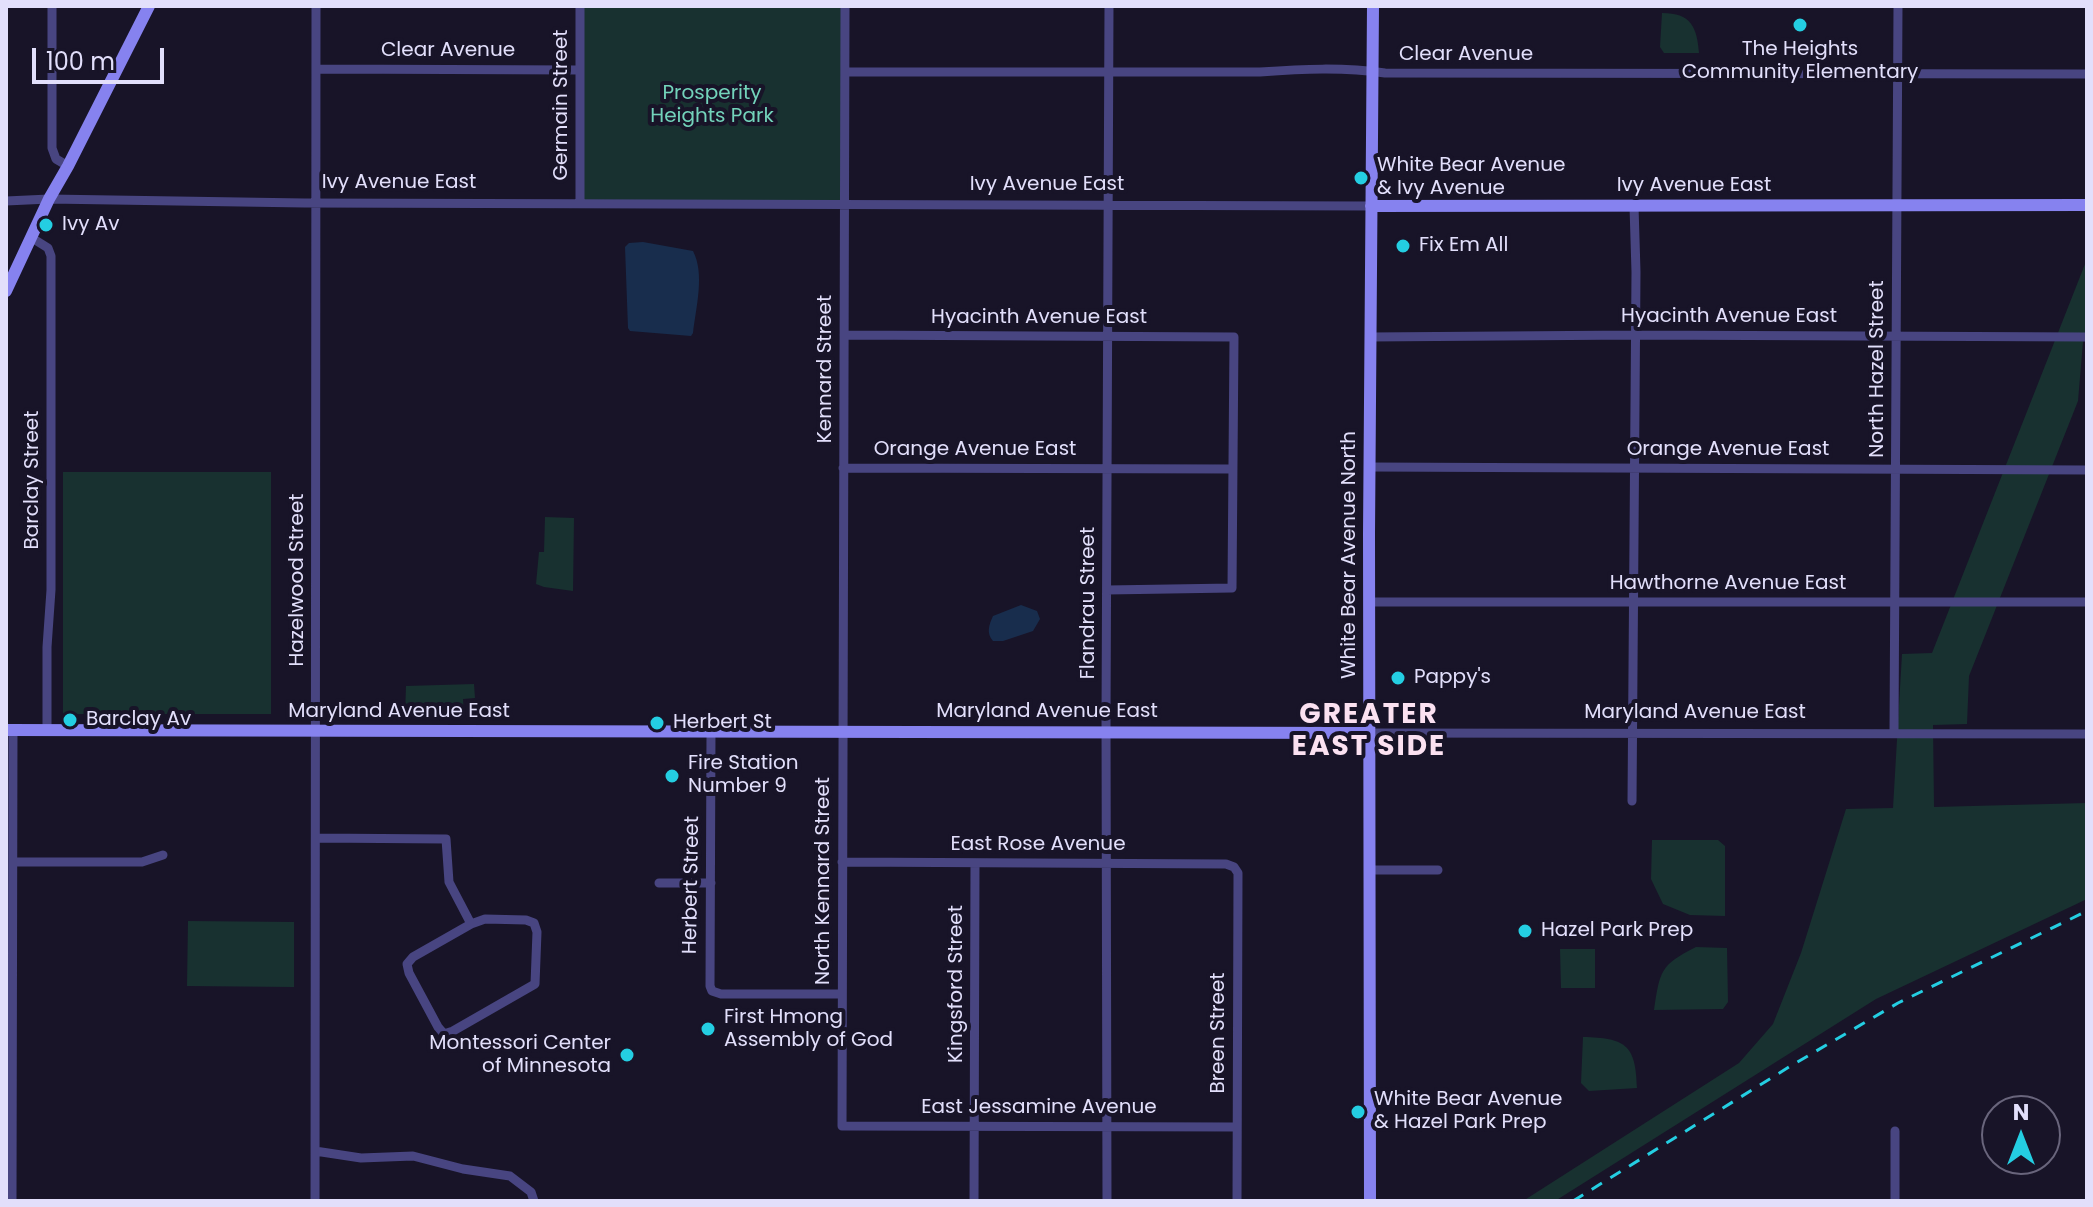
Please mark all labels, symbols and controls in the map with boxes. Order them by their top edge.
marker: The Heights Community Elementary [1791,16,1809,34]
street label: Germain Street [550,29,574,181]
scale bar [36,32,168,82]
place label: The Heights Community Elementary [1682,38,1918,85]
street label: Clear Avenue [381,39,515,63]
street label: Clear Avenue [1399,43,1533,67]
text: 100 m [46,45,115,78]
park label: Prosperity Heights Park [650,82,774,129]
place label: White Bear Avenue & Ivy Avenue [1377,154,1565,201]
marker: White Bear Avenue & Ivy Avenue [1352,169,1370,187]
street label: Ivy Avenue East [322,171,476,195]
street label: Ivy Avenue East [970,173,1124,197]
street label: Ivy Avenue East [1617,174,1771,198]
place label: Ivy Av [62,213,119,237]
marker: Ivy Av [37,216,55,234]
place label: Fix Em All [1419,234,1508,258]
marker: Fix Em All [1394,237,1412,255]
street label: North Hazel Street [1866,280,1890,458]
street label: Kennard Street [814,295,838,443]
street label: Hyacinth Avenue East [1621,305,1837,329]
street label: Hyacinth Avenue East [931,306,1147,330]
street label: Barclay Street [21,411,45,549]
street label: White Bear Avenue North [1338,431,1362,679]
street label: Orange Avenue East [874,438,1076,462]
street label: Orange Avenue East [1627,438,1829,462]
street label: Hazelwood Street [286,493,310,667]
street label: Flandrau Street [1077,527,1101,679]
street label: Hawthorne Avenue East [1610,572,1846,596]
place label: Pappy's [1414,666,1491,690]
marker: Pappy's [1389,669,1407,687]
district label: GREATER EAST SIDE [1292,699,1446,765]
street label: Maryland Avenue East [288,700,510,724]
street label: Maryland Avenue East [936,700,1158,724]
street label: Maryland Avenue East [1584,701,1806,725]
place label: Barclay Av [86,708,191,732]
marker: Barclay Av [61,711,79,729]
place label: Herbert St [673,711,772,735]
marker: Herbert St [648,714,666,732]
place label: Fire Station Number 9 [688,752,799,799]
marker: Fire Station Number 9 [663,767,681,785]
street label: North Kennard Street [812,777,836,985]
street label: Herbert Street [679,816,705,954]
street label: East Rose Avenue [950,833,1126,857]
street label: Kingsford Street [945,905,969,1063]
place label: Hazel Park Prep [1541,919,1693,943]
marker: Hazel Park Prep [1516,922,1534,940]
street label: Breen Street [1207,972,1231,1094]
place label: First Hmong Assembly of God [724,1006,893,1053]
marker: First Hmong Assembly of God [699,1020,717,1038]
place label: Montessori Center of Minnesota [429,1032,611,1079]
marker: Montessori Center of Minnesota [618,1046,636,1064]
place label: White Bear Avenue & Hazel Park Prep [1374,1088,1562,1135]
north arrow [1981,1095,2061,1175]
street label: East Jessamine Avenue [921,1096,1157,1120]
text: N [2013,1097,2029,1128]
marker: White Bear Avenue & Hazel Park Prep [1349,1103,1367,1121]

